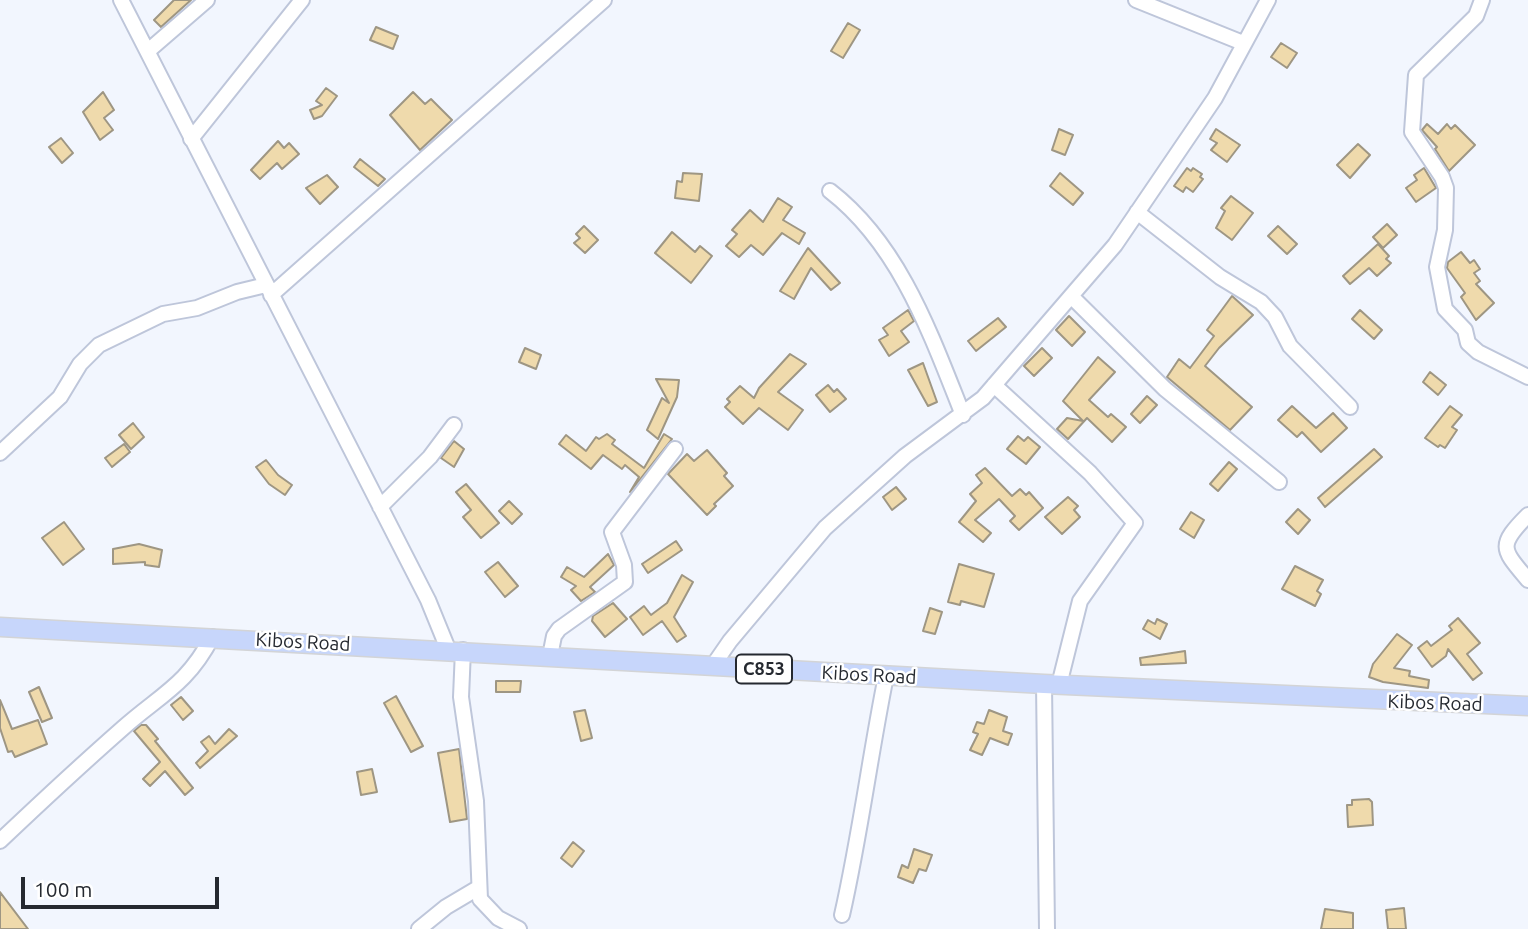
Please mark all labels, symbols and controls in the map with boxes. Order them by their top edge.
street label: Kibos Road [255,628,351,656]
road number: C853 [736,654,792,684]
street label: Kibos Road [821,661,917,689]
street label: Kibos Road [1387,690,1483,716]
scale bar [24,862,222,906]
text: 100 m [34,877,92,901]

